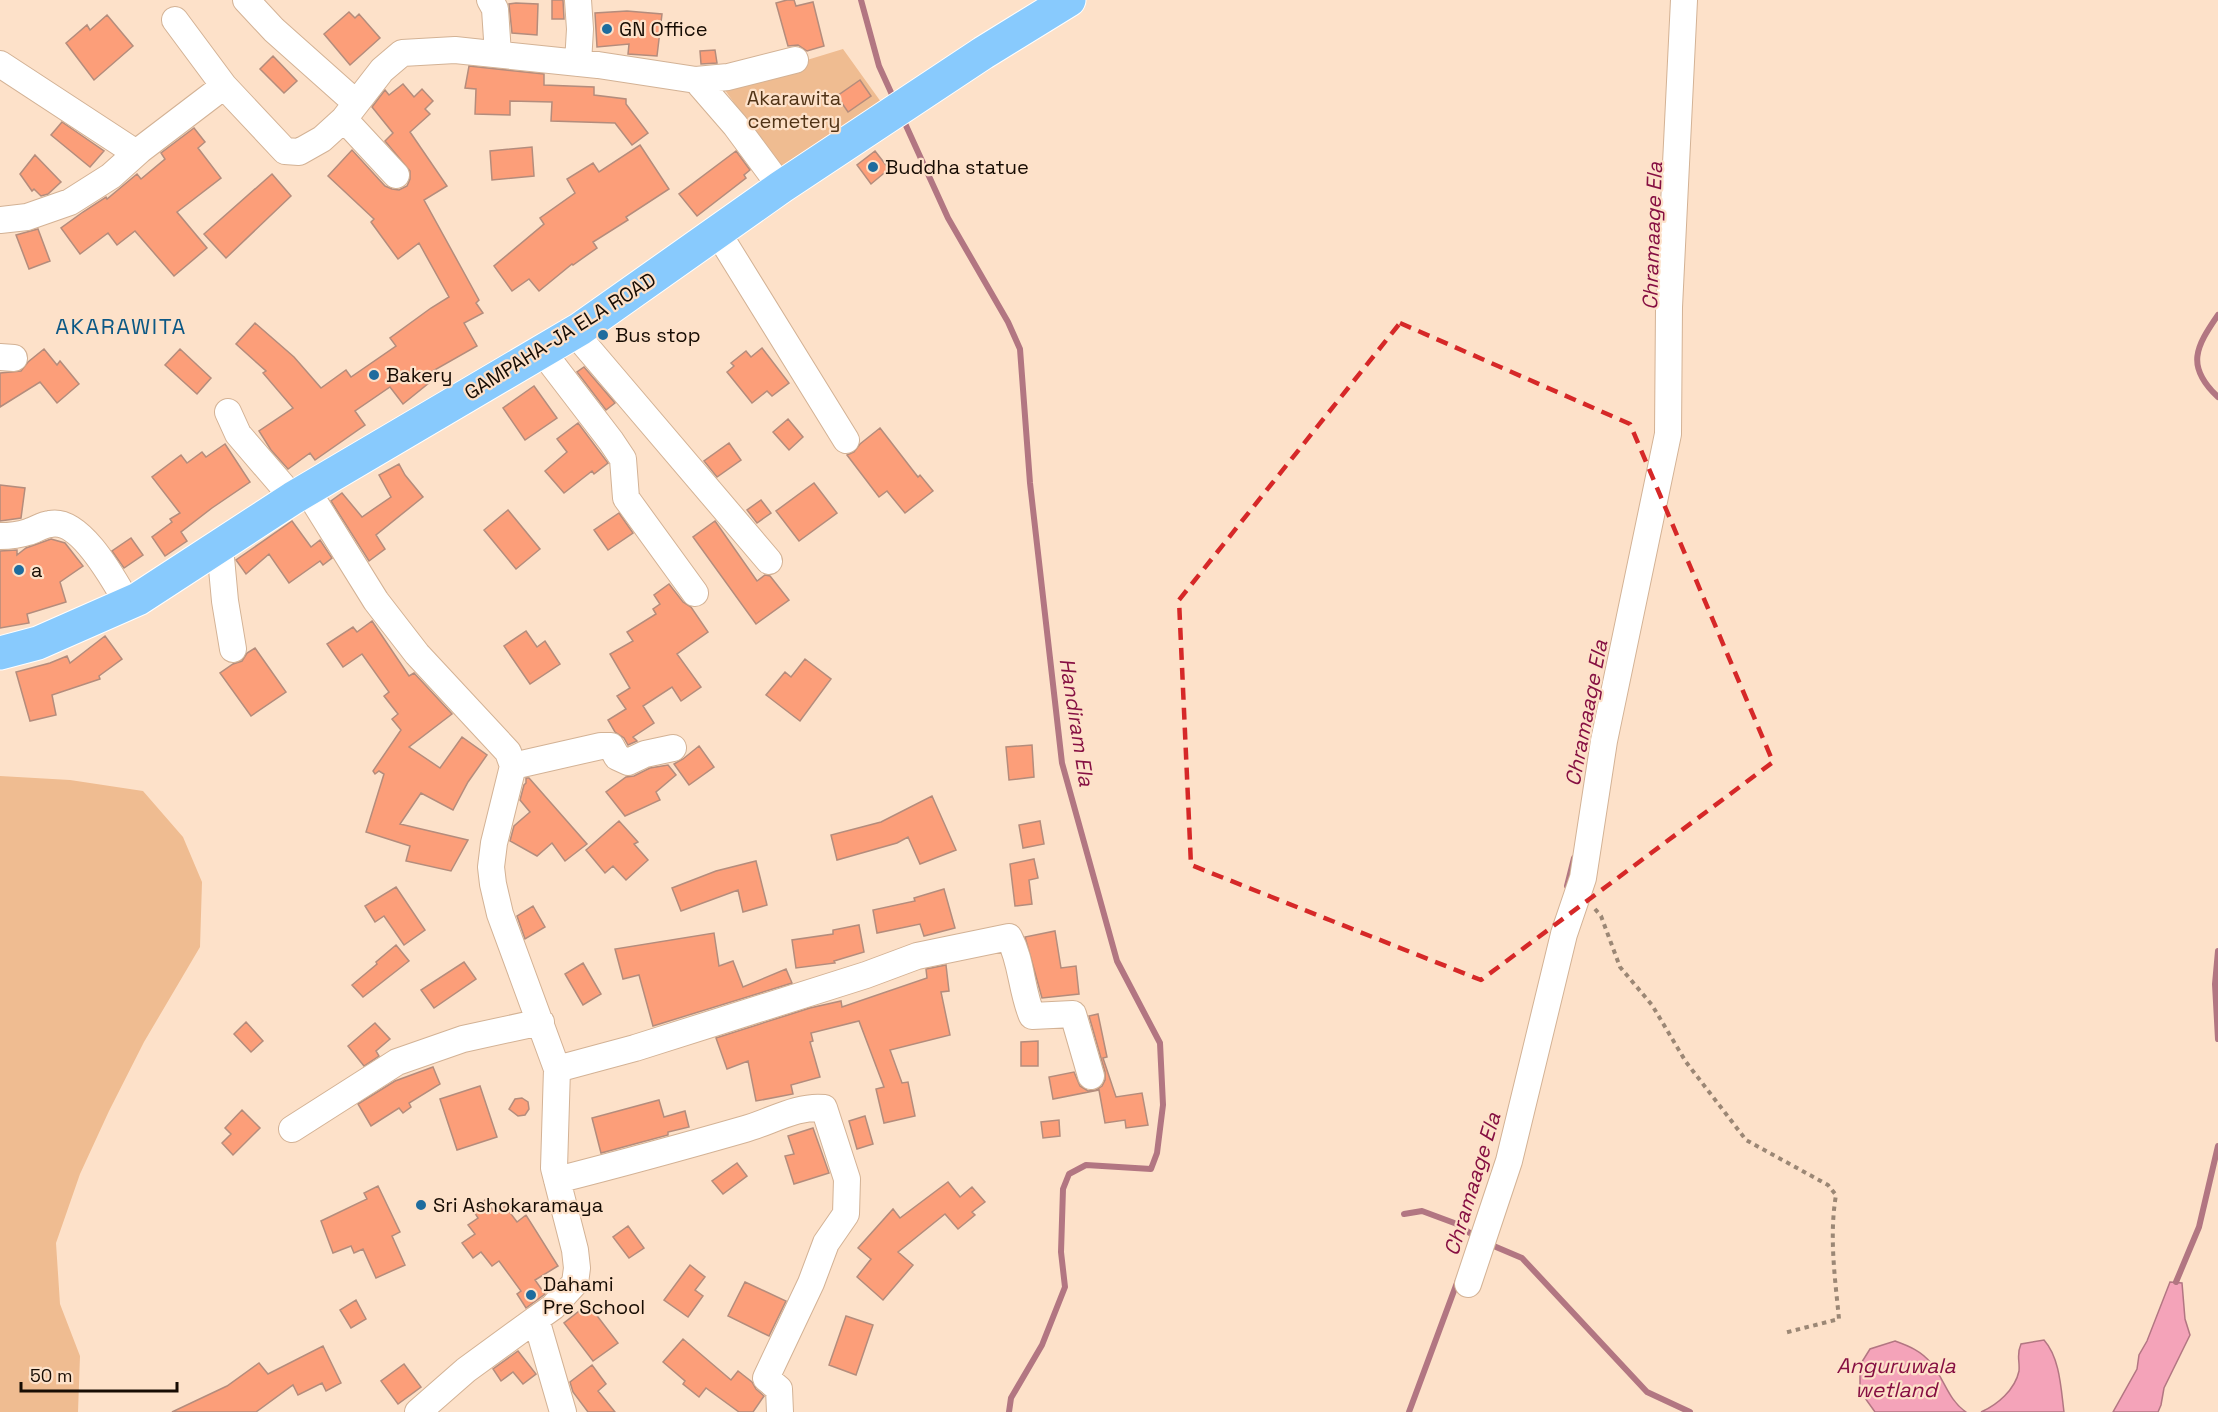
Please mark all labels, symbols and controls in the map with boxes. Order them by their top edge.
place label: GN Office [619,16,707,42]
marker: GN Office [600,22,614,36]
park label: Akarawita cemetery [747,85,841,134]
place label: Buddha statue [885,154,1029,180]
marker: Buddha statue [866,160,880,174]
water label: Chramaage Ela [1636,161,1668,311]
street label: GAMPAHA-JA ELA ROAD [459,266,661,406]
district label: AKARAWITA [55,312,187,340]
place label: Bus stop [615,322,701,348]
marker: Bus stop [596,328,610,342]
place label: Bakery [386,362,453,388]
marker: Bakery [367,368,381,382]
place label: a [31,557,43,583]
marker: a [12,563,26,577]
water label: Chramaage Ela [1559,637,1614,788]
water label: Handiram Ela [1054,656,1101,789]
water label: Chramaage Ela [1437,1108,1507,1259]
place label: Sri Ashokaramaya [433,1192,603,1218]
marker: Sri Ashokaramaya [414,1198,428,1212]
place label: Dahami Pre School [543,1271,645,1320]
marker: Dahami Pre School [524,1288,538,1302]
water label: Anguruwala wetland [1836,1352,1956,1403]
scale bar [21,1355,177,1393]
text: 50 m [30,1364,72,1387]

